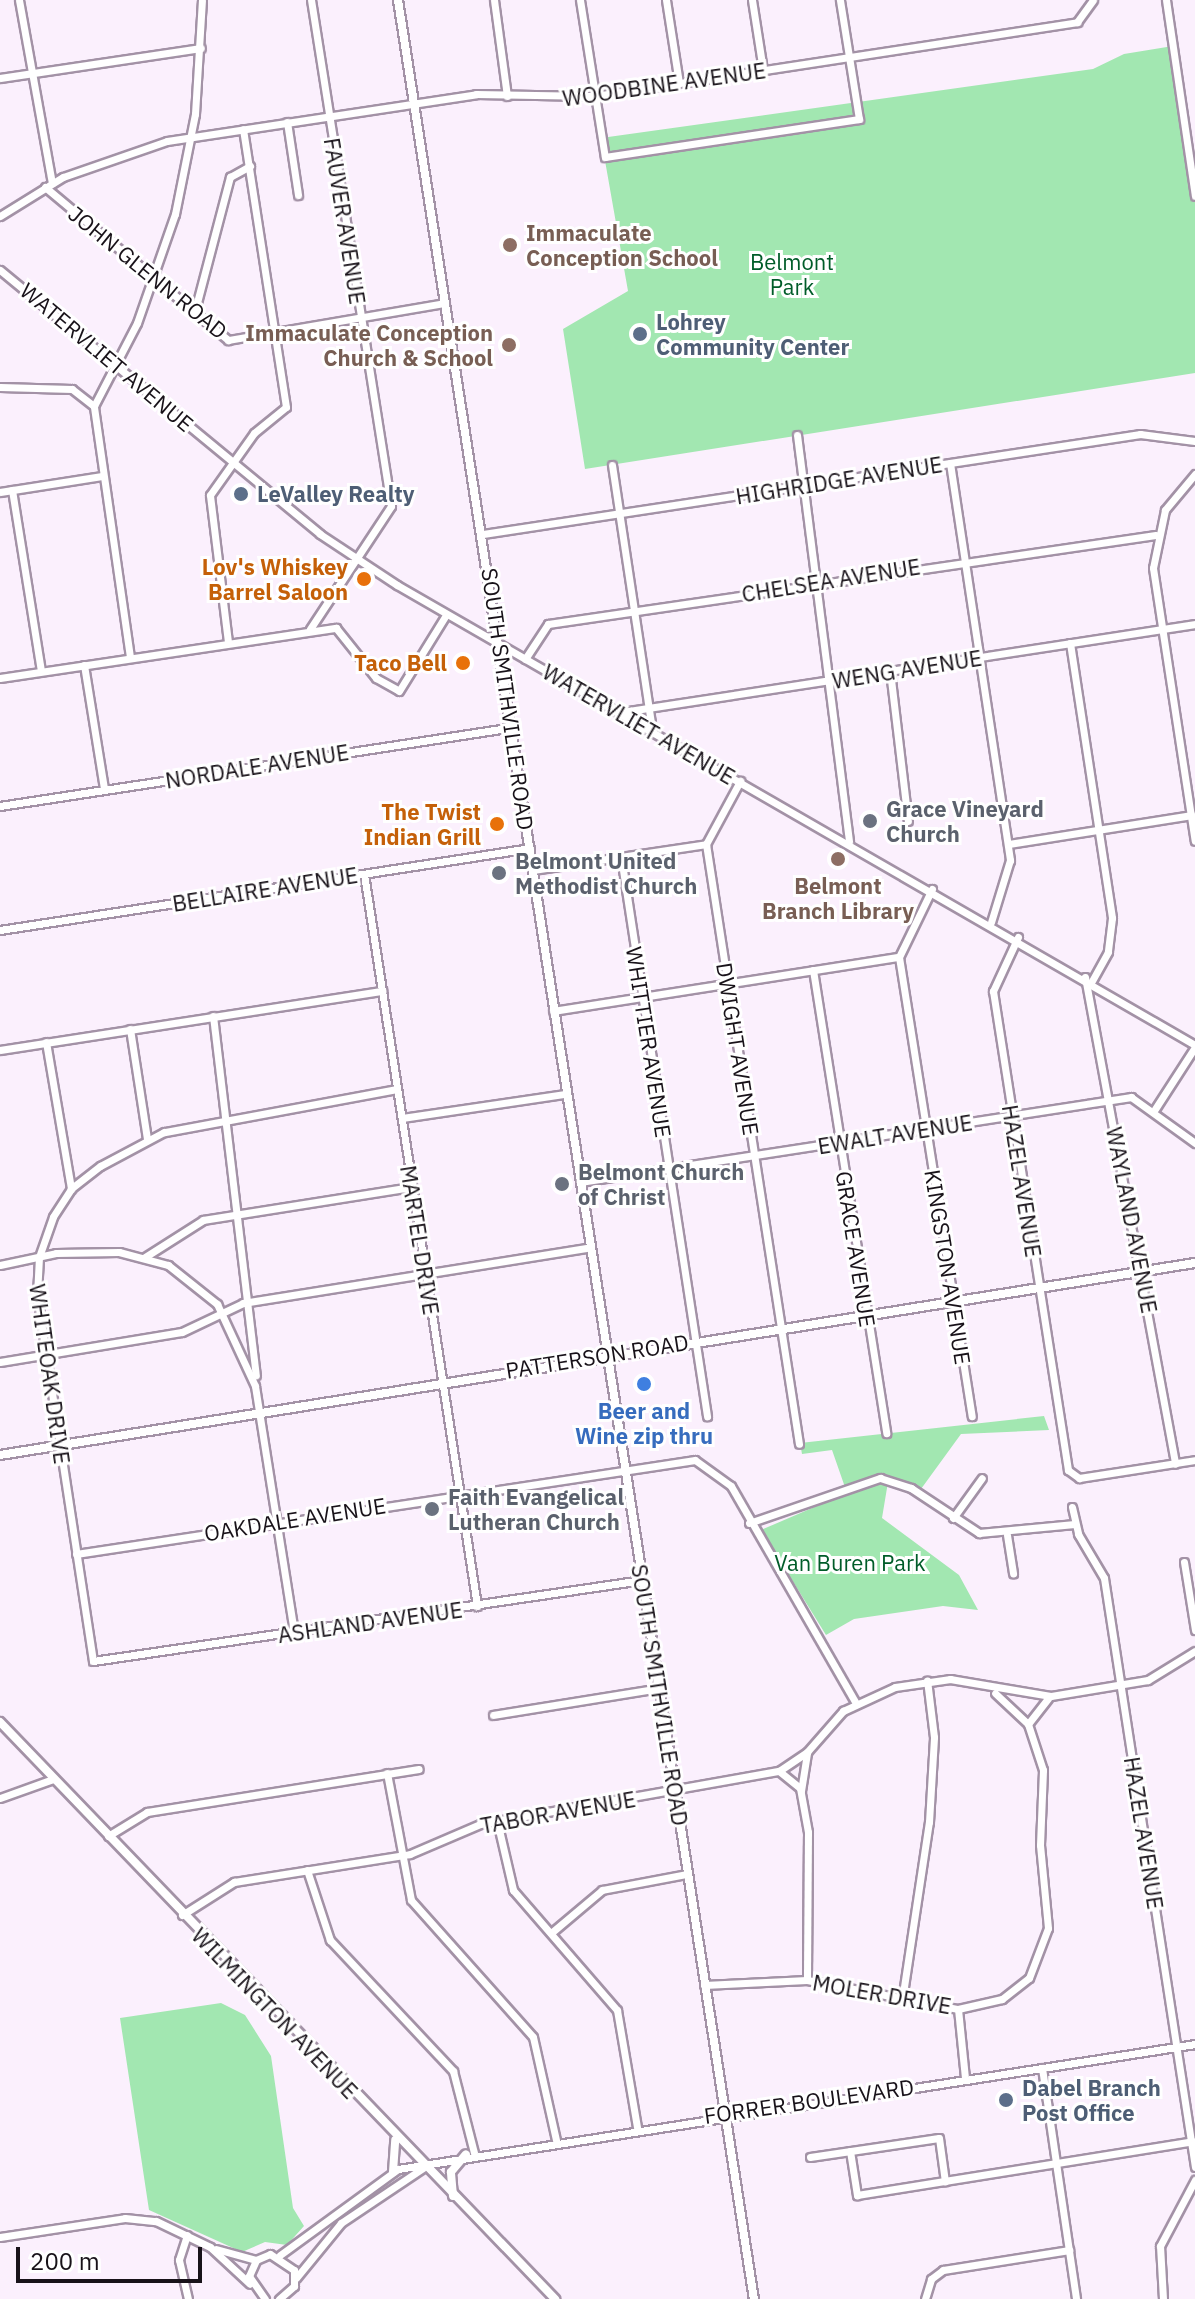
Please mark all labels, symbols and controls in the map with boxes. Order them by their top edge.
street label: WOODBINE AVENUE [561,57,767,111]
street label: FAUVER AVENUE [319,136,371,306]
street label: JOHN GLENN ROAD [63,200,233,344]
place label: Immaculate Conception School [526,219,718,270]
marker: Immaculate Conception School [501,236,519,254]
park label: Belmont Park [750,248,834,300]
street label: WATERVLIET AVENUE [15,277,199,437]
place label: Lohrey Community Center [656,308,849,360]
place label: Immaculate Conception Church & School [245,319,493,370]
marker: Lohrey Community Center [631,325,649,343]
marker: Immaculate Conception Church & School [500,336,518,354]
street label: HIGHRIDGE AVENUE [734,451,944,509]
place label: LeValley Realty [257,481,414,507]
marker: LeValley Realty [232,485,250,503]
place label: Lov's Whiskey Barrel Saloon [202,553,348,604]
street label: CHELSEA AVENUE [740,553,922,607]
street label: SOUTH SMITHVILLE ROAD [477,566,539,832]
marker: Lov's Whiskey Barrel Saloon [355,570,373,588]
street label: WENG AVENUE [830,644,984,694]
place label: Taco Bell [354,650,447,676]
marker: Taco Bell [454,654,472,672]
street label: WATERVLIET AVENUE [538,658,740,790]
street label: NORDALE AVENUE [163,738,351,794]
place label: Grace Vineyard Church [886,795,1044,846]
place label: The Twist Indian Grill [364,798,481,850]
marker: Grace Vineyard Church [861,812,879,830]
marker: The Twist Indian Grill [488,815,506,833]
place label: Belmont United Methodist Church [515,847,697,898]
marker: Belmont Branch Library [829,850,847,868]
street label: BELLAIRE AVENUE [170,861,360,917]
marker: Belmont United Methodist Church [490,864,508,882]
place label: Belmont Branch Library [762,872,914,924]
street label: WHITTIER AVENUE [621,945,677,1139]
street label: DWIGHT AVENUE [711,961,765,1137]
street label: HAZEL AVENUE [997,1103,1047,1259]
street label: EWALT AVENUE [816,1109,974,1159]
street label: WAYLAND AVENUE [1101,1125,1163,1315]
place label: Belmont Church of Christ [578,1158,744,1210]
street label: MARTEL DRIVE [395,1163,445,1317]
street label: KINGSTON AVENUE [920,1168,976,1366]
street label: GRACE AVENUE [831,1169,881,1329]
marker: Belmont Church of Christ [553,1175,571,1193]
street label: WHITEOAK DRIVE [24,1282,76,1466]
street label: PATTERSON ROAD [504,1329,690,1383]
marker: Beer and Wine zip thru [635,1375,653,1393]
place label: Beer and Wine zip thru [575,1397,713,1448]
place label: Faith Evangelical Lutheran Church [448,1483,624,1534]
street label: OAKDALE AVENUE [202,1492,388,1546]
marker: Faith Evangelical Lutheran Church [423,1500,441,1518]
park label: Van Buren Park [774,1550,926,1576]
street label: SOUTH SMITHVILLE ROAD [626,1562,694,1828]
street label: ASHLAND AVENUE [276,1596,464,1648]
street label: HAZEL AVENUE [1119,1755,1169,1911]
street label: TABOR AVENUE [478,1785,638,1839]
street label: WILMINGTON AVENUE [187,1922,363,2104]
street label: MOLER DRIVE [811,1969,953,2019]
street label: FORRER BOULEVARD [702,2073,916,2129]
place label: Dabel Branch Post Office [1022,2074,1161,2126]
marker: Dabel Branch Post Office [997,2091,1015,2109]
scale bar [20,2231,206,2281]
text: 200 m [30,2245,100,2277]

